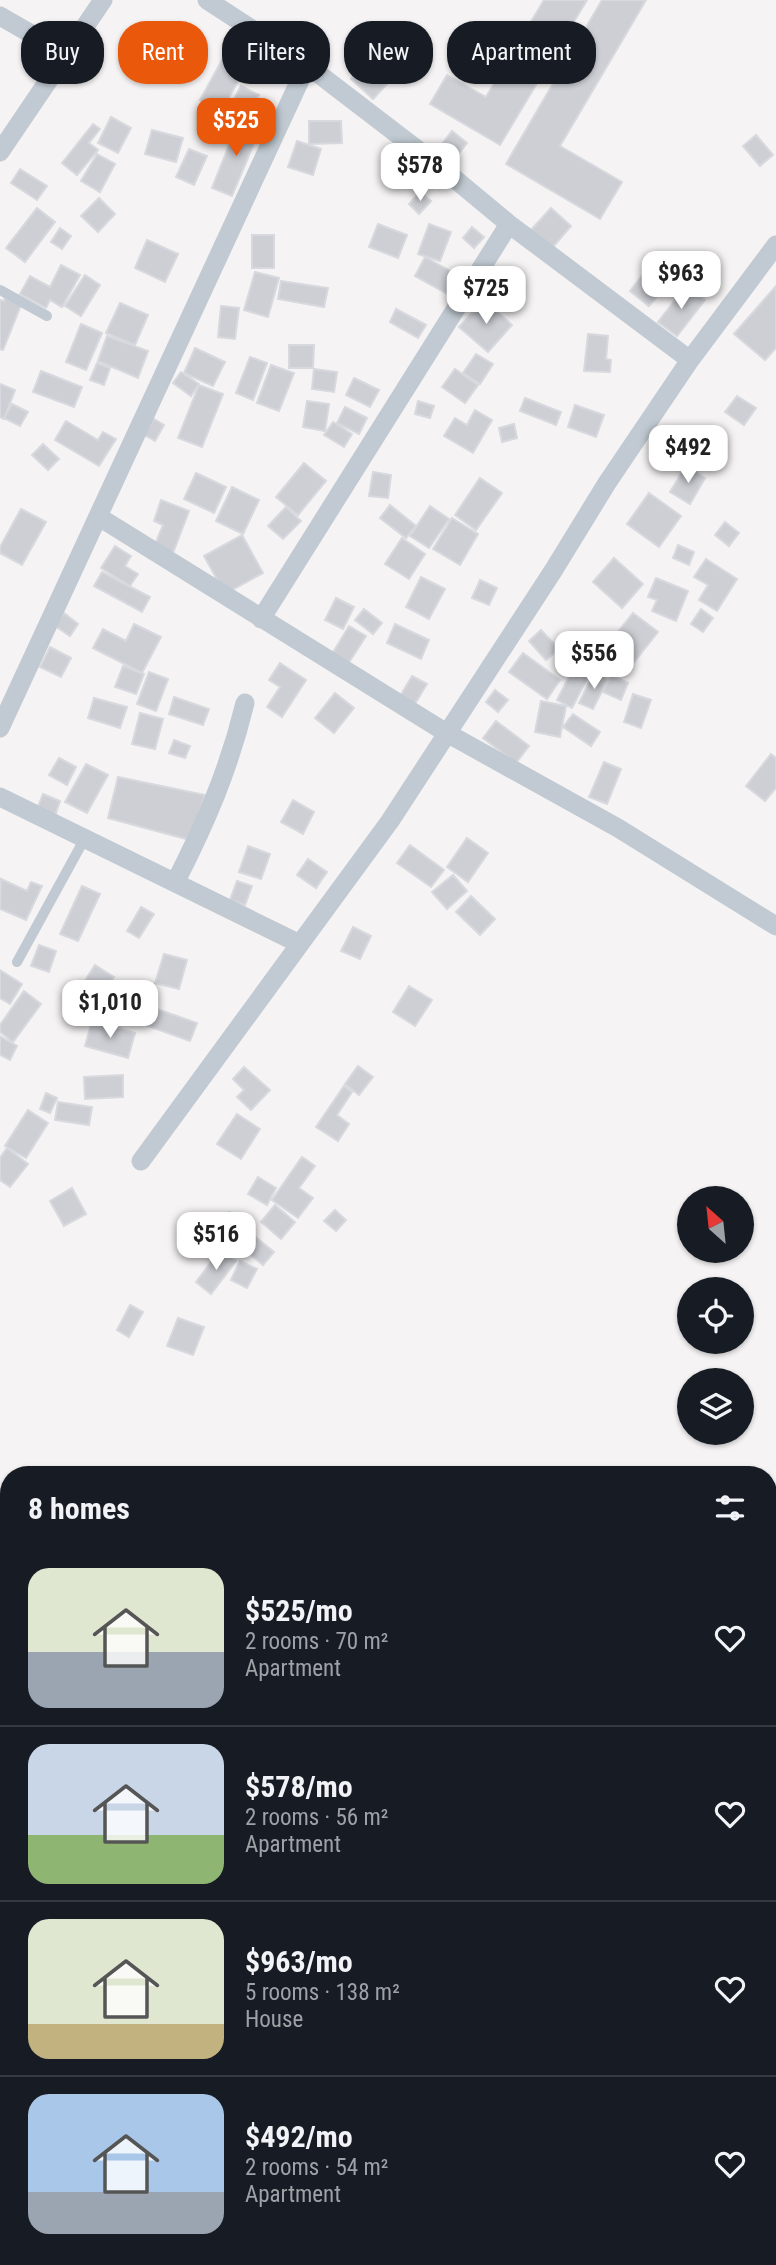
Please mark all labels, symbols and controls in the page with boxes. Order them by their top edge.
chip: Buy [21,21,104,84]
chip: Rent [118,21,208,84]
chip: Filters [222,21,330,84]
chip: New [344,21,433,84]
chip: Apartment [447,21,596,84]
pin: $525 [195,99,277,158]
text: $525 [213,107,259,134]
pin: $578 [379,144,461,203]
text: $578 [397,152,443,179]
pin: $963 [640,252,722,311]
text: $963 [658,260,704,287]
pin: $725 [445,266,527,326]
text: $725 [463,275,509,302]
pin: $492 [647,426,729,485]
text: $492 [665,434,711,461]
pin: $556 [553,632,635,691]
text: $556 [571,640,617,667]
pin: $1,010 [53,981,167,1040]
text: $1,010 [78,989,142,1016]
north arrow [677,1186,754,1264]
map controls [677,1186,754,1445]
pin: $516 [175,1212,257,1272]
text: $516 [193,1221,239,1248]
button: locate [677,1277,754,1354]
button: layers [677,1368,754,1445]
icon: filters [711,1489,749,1527]
text: 8 homes [28,1491,130,1526]
text: $525/mo [245,1593,353,1628]
icon: home [84,1596,168,1680]
icon: heart [711,1619,749,1657]
text: 2 rooms · 70 m² [245,1628,388,1655]
text: Apartment [245,1655,341,1682]
text: $578/mo [245,1769,353,1804]
icon: home [84,1772,168,1856]
icon: heart [711,1795,749,1833]
text: 2 rooms · 56 m² [245,1804,388,1831]
text: Apartment [245,1831,341,1858]
text: $963/mo [245,1944,353,1979]
icon: home [84,1947,168,2031]
icon: heart [711,1970,749,2008]
text: 5 rooms · 138 m² [245,1979,400,2006]
text: House [245,2006,303,2033]
text: $492/mo [245,2119,353,2154]
icon: home [84,2122,168,2206]
icon: heart [711,2145,749,2183]
text: 2 rooms · 54 m² [245,2154,388,2181]
text: Apartment [245,2181,341,2208]

